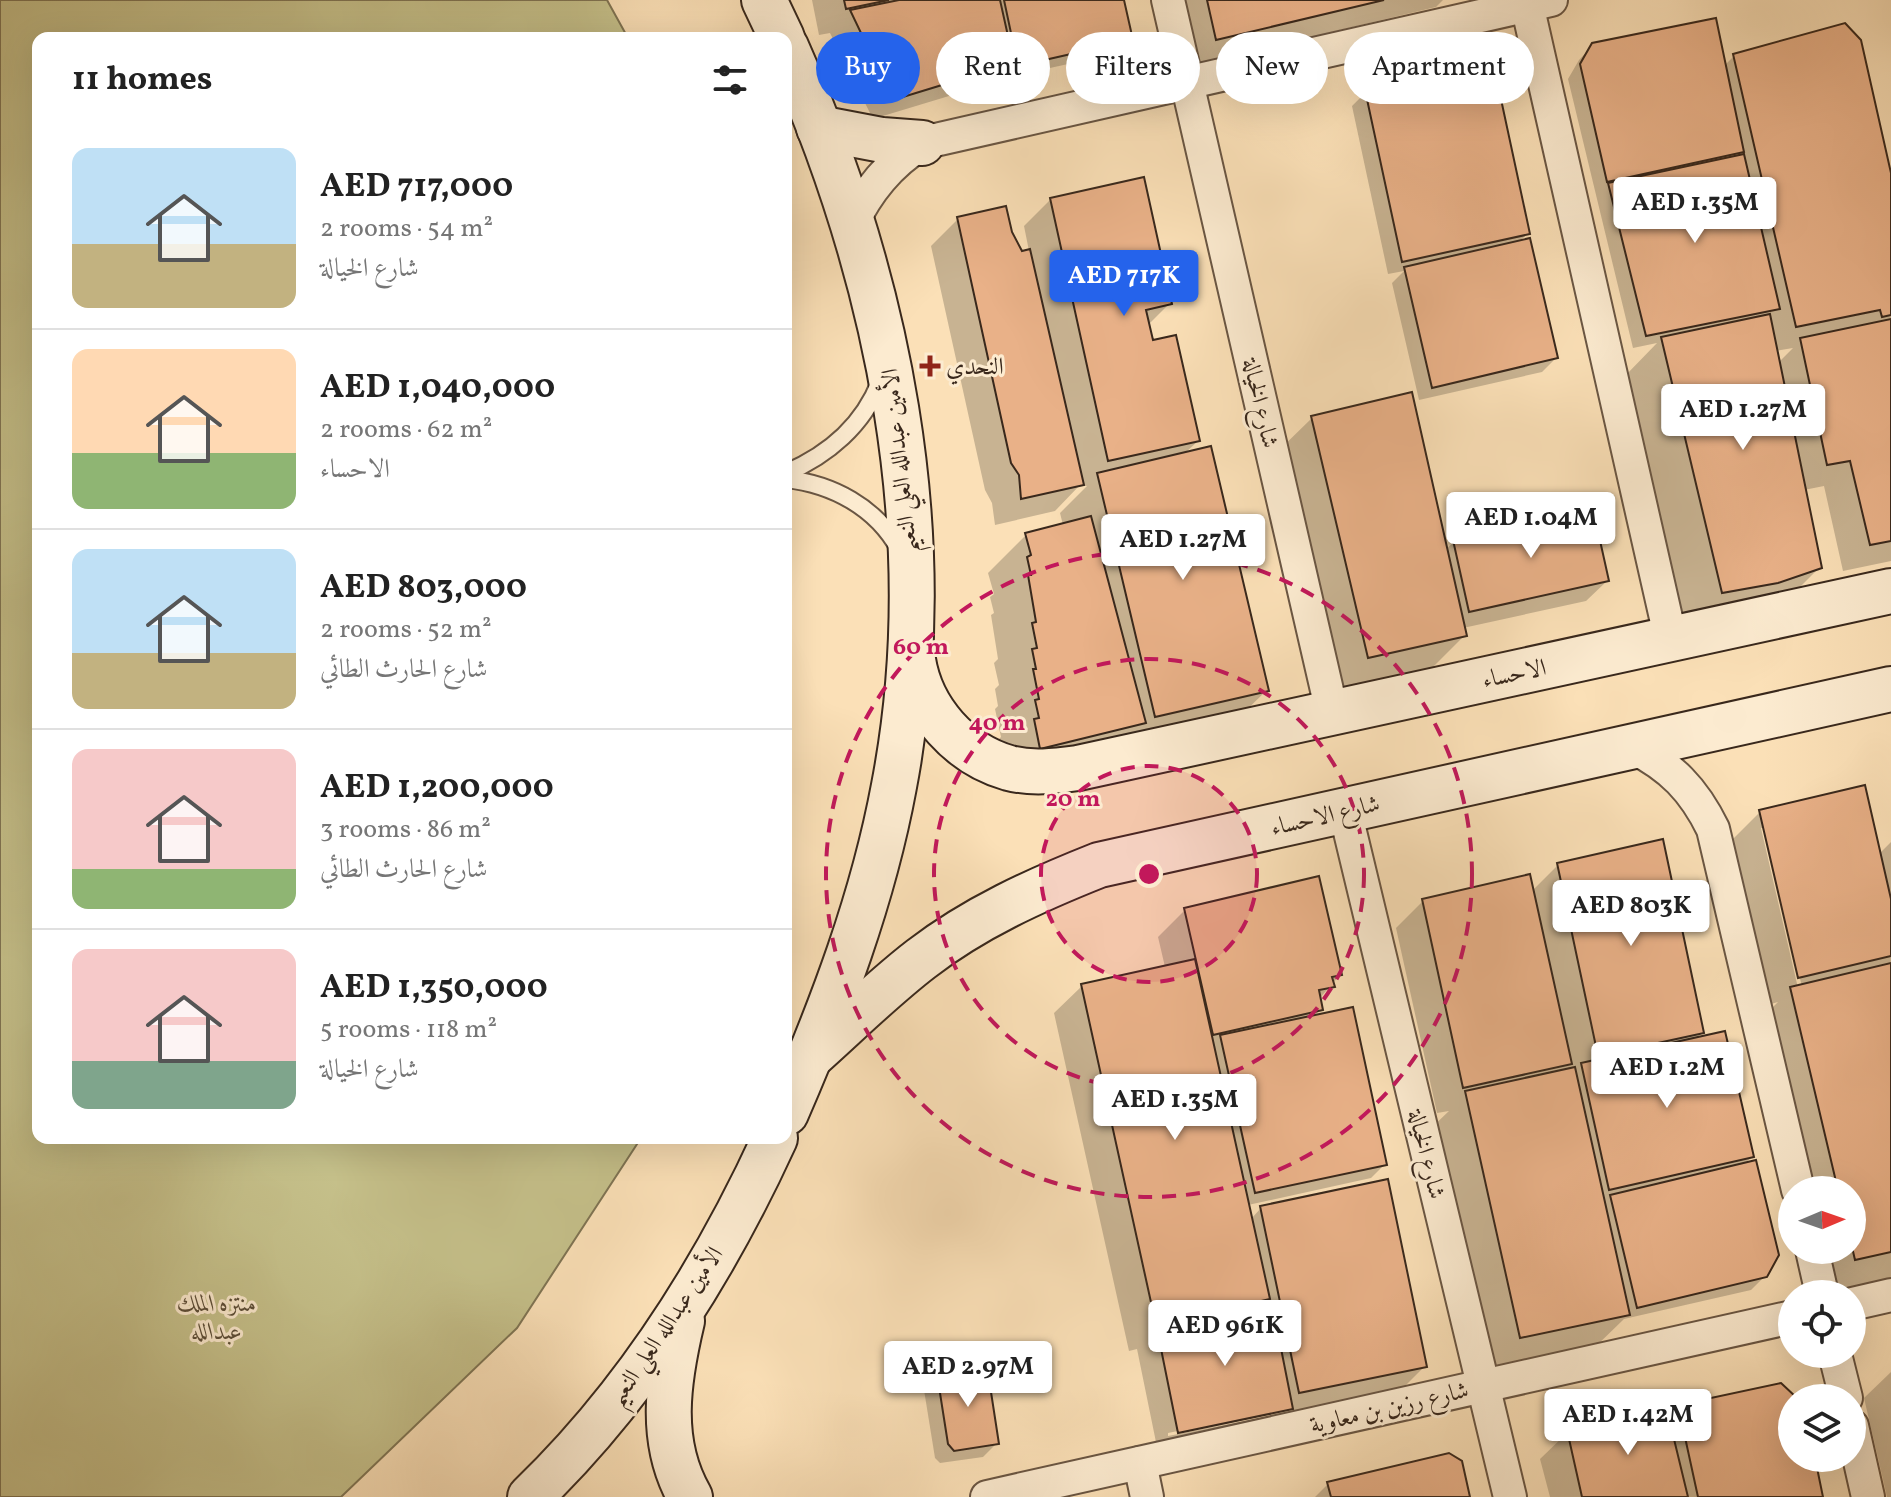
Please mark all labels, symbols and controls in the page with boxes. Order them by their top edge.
chip: Buy [816,32,920,104]
chip: Rent [936,32,1050,104]
chip: Filters [1066,32,1200,104]
chip: New [1216,32,1328,104]
chip: Apartment [1344,32,1534,104]
text: 11 homes [72,57,212,104]
icon: filters [708,58,752,102]
text: AED 717,000 [320,164,513,211]
pin: AED 1.35M [1603,177,1787,245]
icon: home [136,180,232,276]
text: AED 1.35M [1631,185,1759,221]
text: 2 rooms · 54 m² [320,211,493,247]
pin: AED 717K [1041,250,1207,318]
text: شارع الخيالة [320,251,419,287]
text: AED 717K [1067,258,1181,294]
place label: النحدي [946,351,1004,385]
street label: شارع الخيالة [1231,354,1286,452]
marker: النحدي [921,357,939,375]
text: AED 1,040,000 [320,365,555,412]
street label: الأمين عبدالله العلي النعيم [873,366,933,555]
icon: home [136,381,232,477]
pin: AED 1.27M [1651,384,1835,452]
text: AED 1.27M [1679,392,1807,428]
text: 2 rooms · 62 m² [320,412,492,448]
text: الاحساء [320,452,390,488]
pin: AED 1.04M [1439,492,1623,560]
text: AED 1.04M [1464,500,1598,536]
pin: AED 1.27M [1091,514,1275,582]
text: AED 1.27M [1119,522,1247,558]
text: AED 803,000 [320,565,527,612]
icon: home [136,581,232,677]
text: 2 rooms · 52 m² [320,612,492,648]
text: 60 m [893,631,949,665]
text: شارع الحارث الطائي [320,652,488,688]
street label: الاحساء [1479,652,1550,698]
text: 40 m [969,707,1025,741]
text: AED 1,200,000 [320,765,554,812]
icon: home [136,781,232,877]
text: 20 m [1045,783,1101,817]
street label: شارع الاحساء [1268,788,1384,847]
text: 3 rooms · 86 m² [320,812,491,848]
text: شارع الحارث الطائي [320,852,488,888]
centre of rings [1135,860,1163,888]
pin: AED 803K [1548,880,1714,948]
text: AED 803K [1571,888,1692,924]
text: AED 1,350,000 [320,965,548,1012]
icon: home [136,981,232,1077]
text: 5 rooms · 118 m² [320,1012,497,1048]
pin: AED 1.2M [1584,1042,1750,1110]
text: AED 1.2M [1609,1050,1725,1086]
text: شارع الخيالة [320,1052,419,1088]
pin: AED 1.35M [1083,1074,1267,1142]
text: AED 1.35M [1111,1082,1239,1118]
street label: شارع الخيالة [1396,1105,1453,1203]
north arrow [1778,1176,1866,1264]
map controls [1778,1176,1866,1472]
street label: الأمين عبدالله العلي النعيم [600,1240,737,1416]
button: locate [1778,1280,1866,1368]
park label: منتزه الملك عبدالله [177,1288,257,1350]
pin: AED 961K [1142,1300,1308,1368]
text: AED 961K [1166,1308,1284,1344]
pin: AED 2.97M [876,1341,1060,1409]
text: AED 2.97M [902,1349,1034,1385]
street label: شارع رزين بن معاوية [1307,1374,1472,1445]
button: layers [1778,1384,1866,1472]
pin: AED 1.42M [1536,1389,1720,1457]
text: AED 1.42M [1562,1397,1694,1433]

